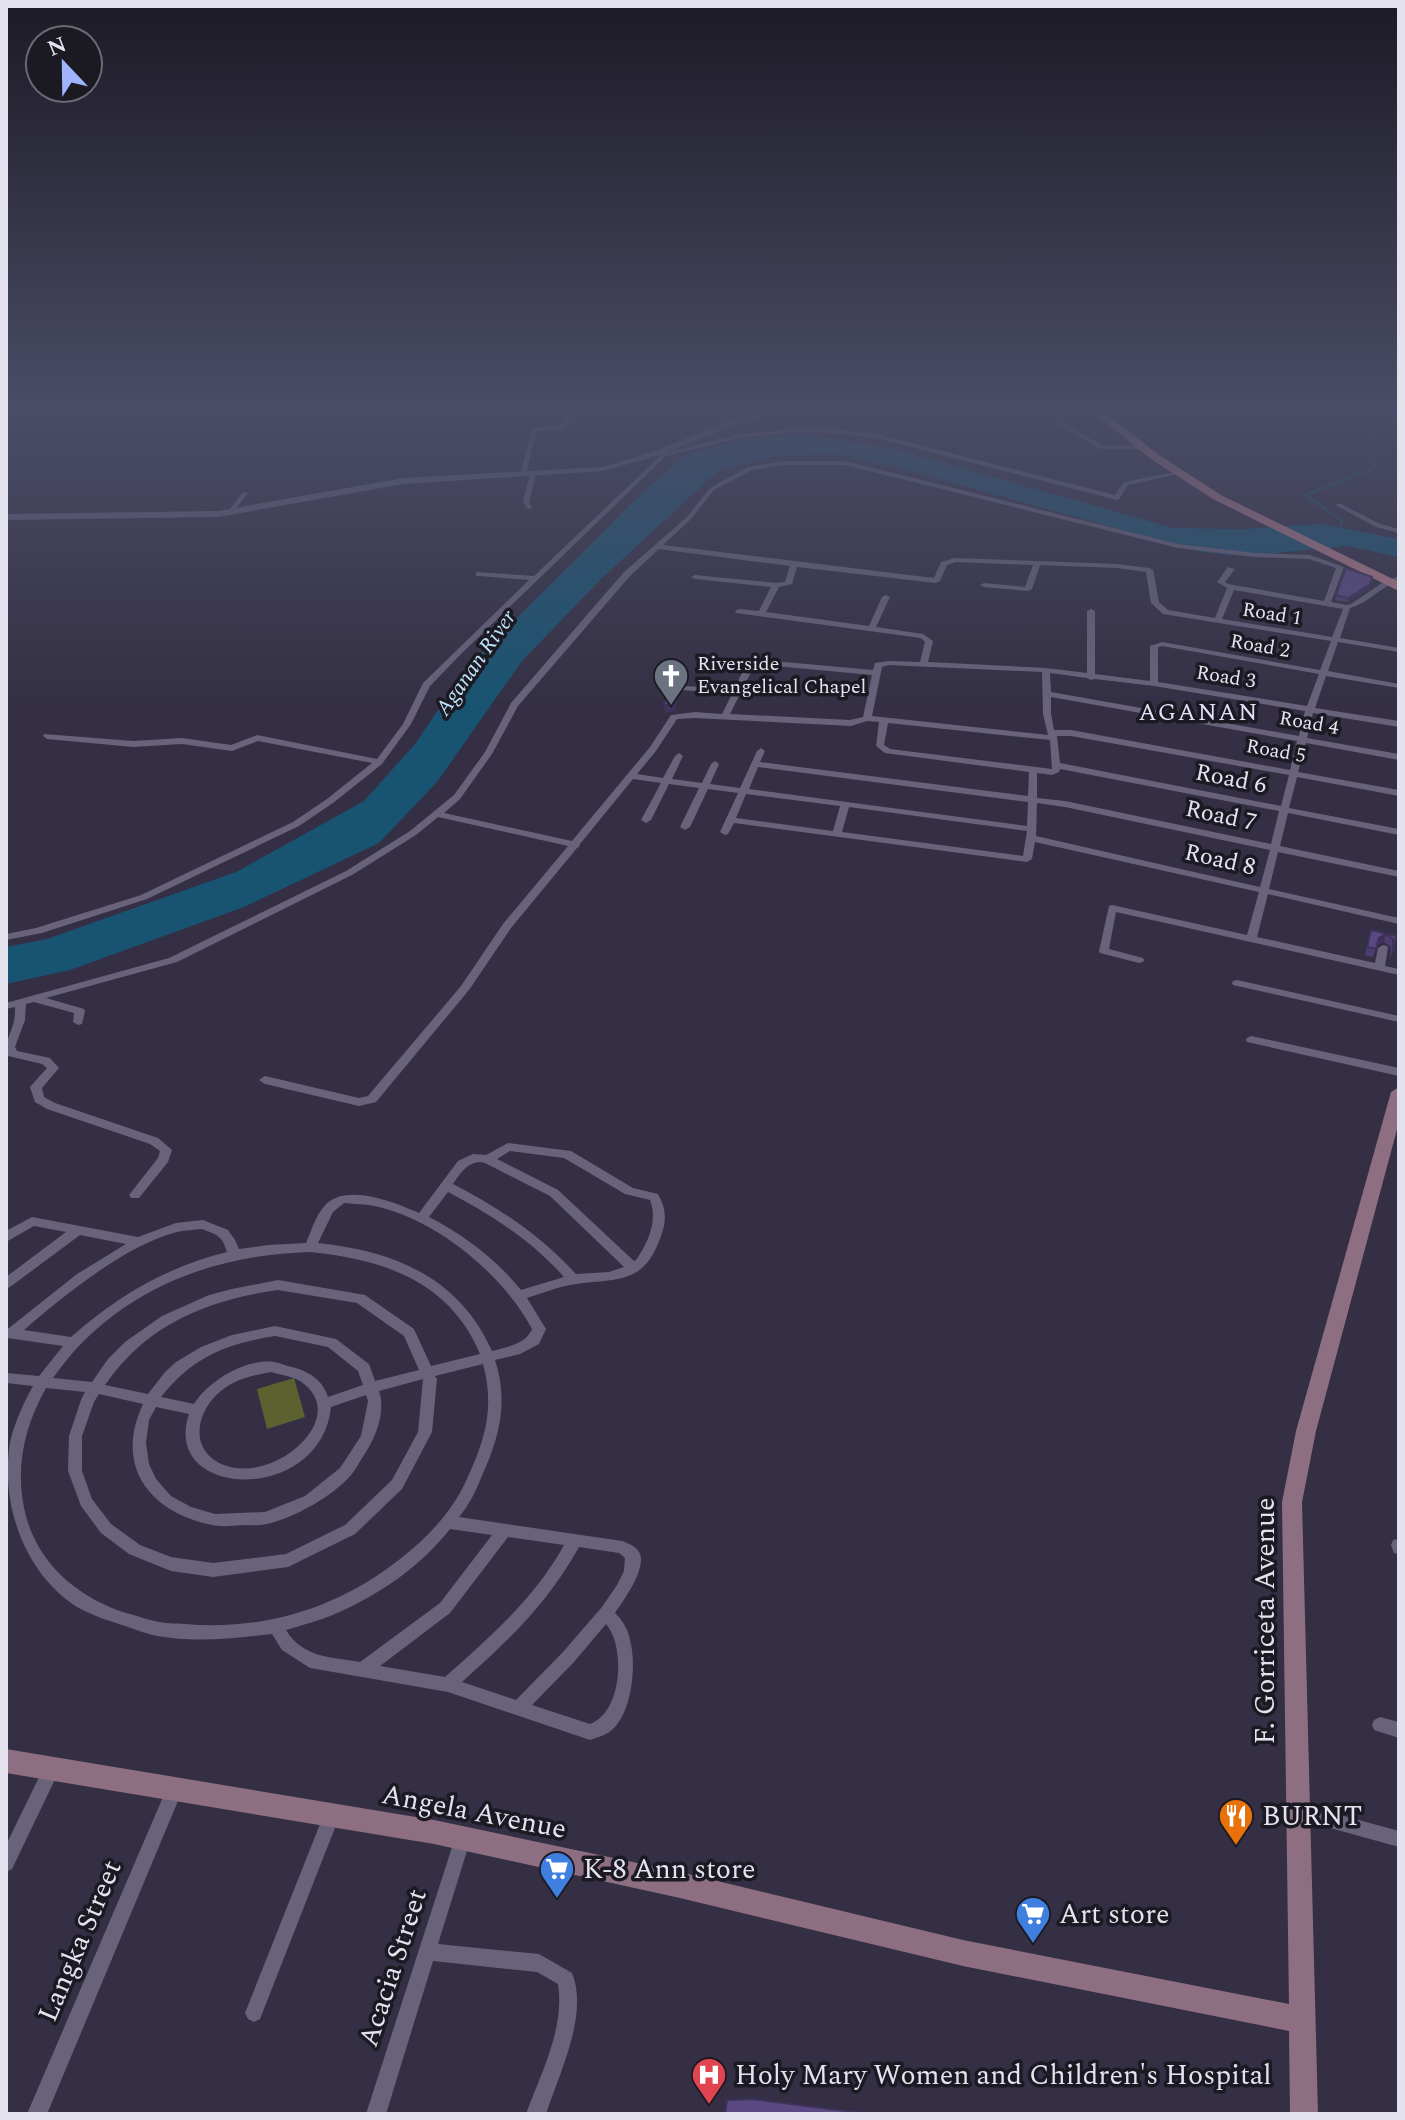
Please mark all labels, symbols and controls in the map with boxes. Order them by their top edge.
north arrow [24,24,104,104]
text: N [43,28,72,66]
street label: Road 1 [1240,594,1304,634]
water label: Aganan River [427,603,525,723]
street label: Road 2 [1228,626,1292,666]
place label: Riverside Evangelical Chapel [697,649,866,702]
church icon: Riverside Evangelical Chapel [652,657,690,707]
street label: Road 3 [1194,657,1258,697]
district label: AGANAN [1139,695,1259,731]
street label: Road 4 [1277,703,1341,743]
street label: Road 5 [1244,731,1308,771]
street label: Road 6 [1192,754,1270,804]
street label: Road 7 [1182,791,1260,841]
street label: Road 8 [1181,834,1259,886]
street label: F. Gorriceta Avenue [1244,1498,1287,1744]
street label: Angela Avenue [378,1773,570,1851]
place label: BURNT [1262,1795,1362,1838]
restaurant icon: BURNT [1217,1797,1255,1847]
place label: K-8 Ann store [583,1848,756,1891]
supermarket icon: K-8 Ann store [538,1850,576,1900]
street label: Langka Street [27,1853,133,2029]
street label: Acacia Street [347,1883,439,2053]
place label: Art store [1059,1893,1170,1936]
supermarket icon: Art store [1014,1895,1052,1945]
place label: Holy Mary Women and Children's Hospital [735,2054,1272,2097]
hospital icon: Holy Mary Women and Children's Hospital [690,2056,728,2106]

